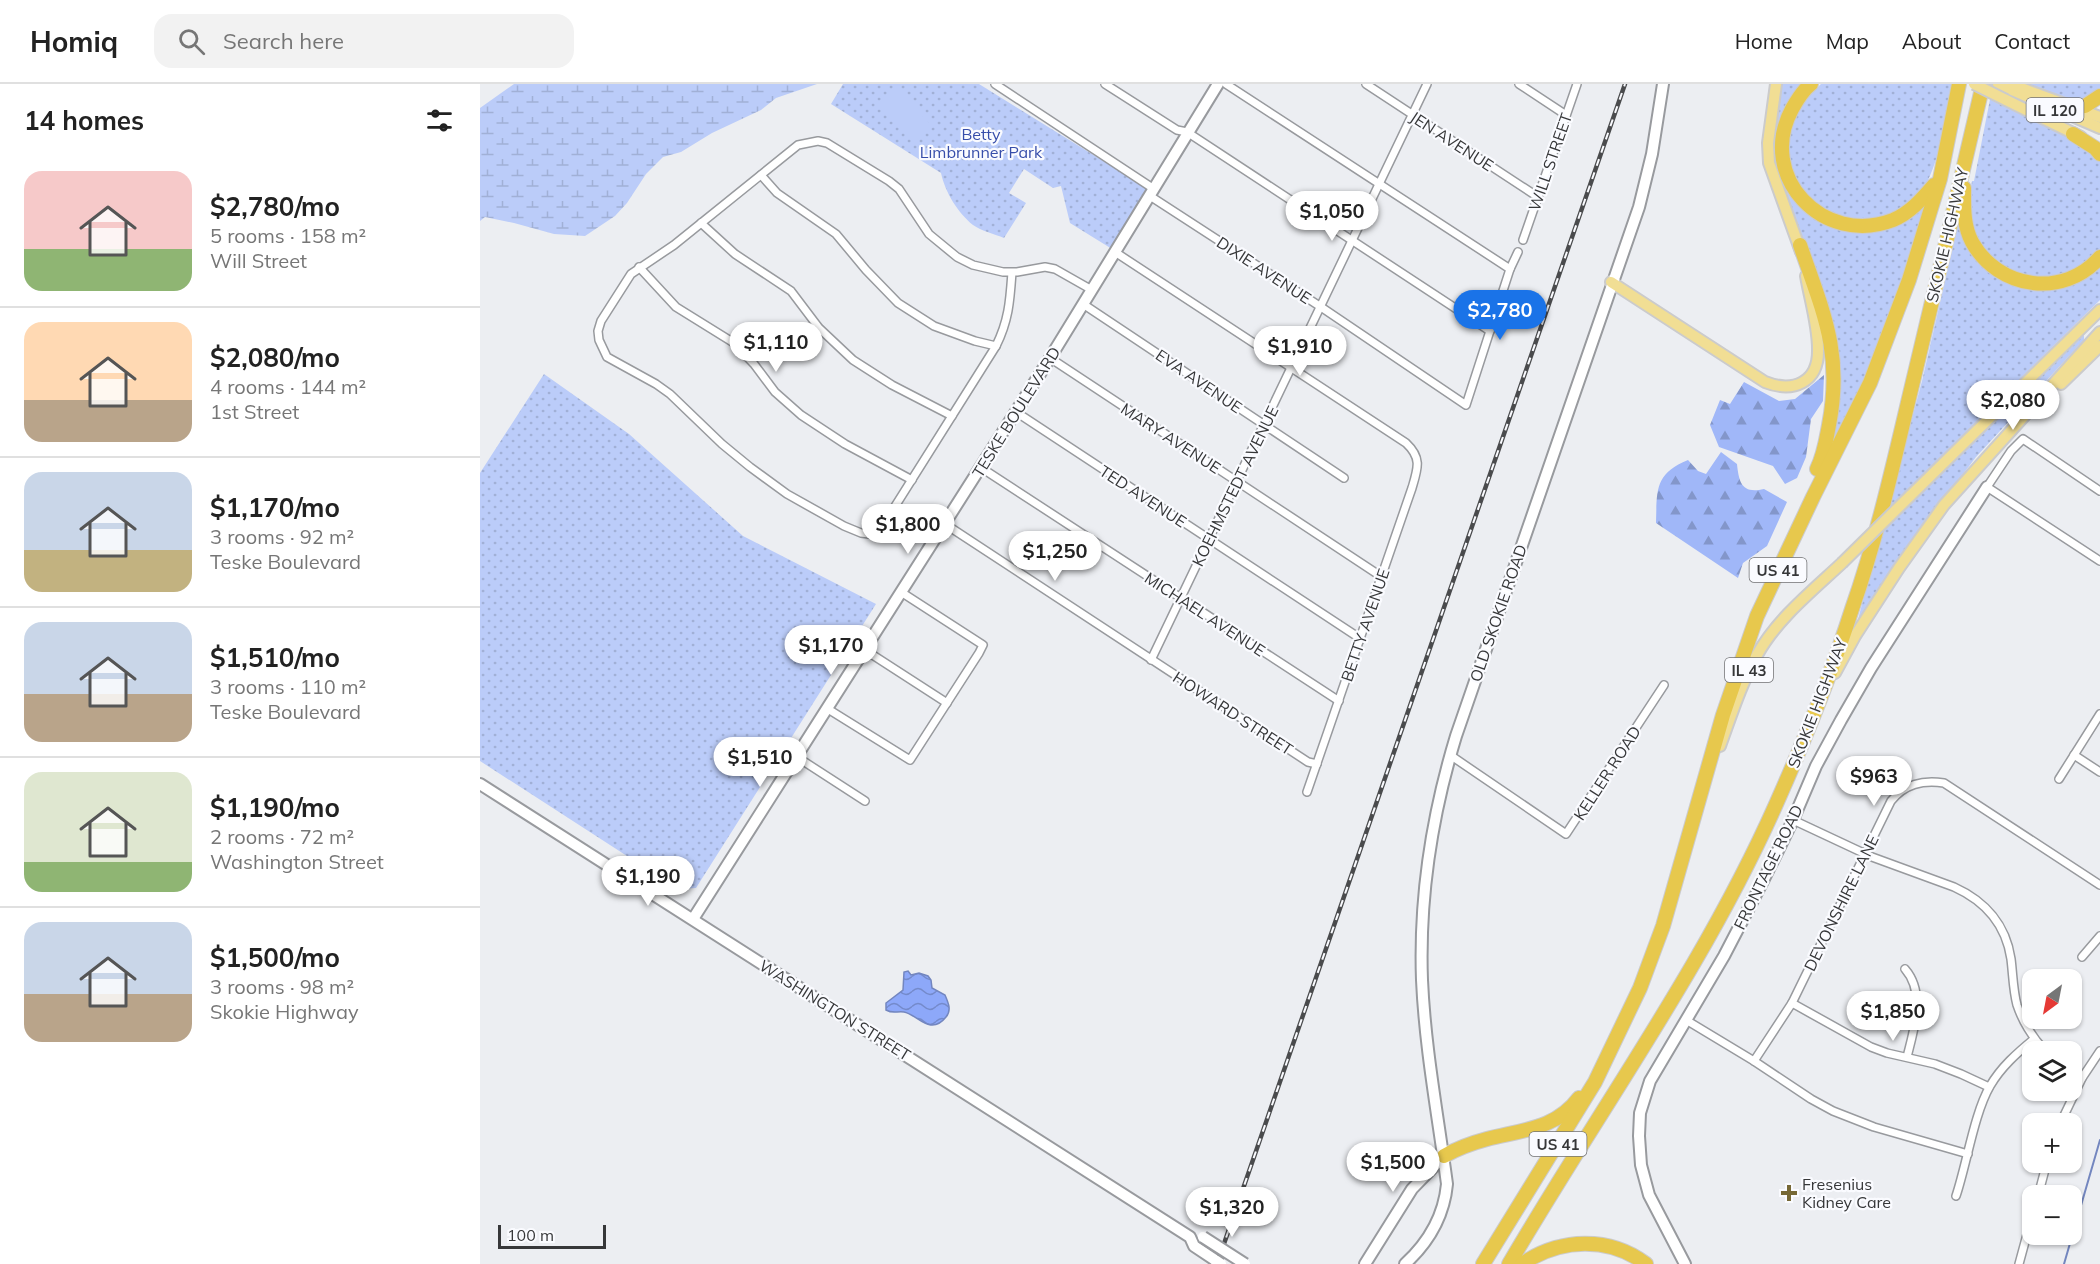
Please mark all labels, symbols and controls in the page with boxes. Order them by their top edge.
search box [154,14,574,68]
text: Homiq [30,24,118,59]
icon: search [175,25,208,58]
text: Search here [223,27,344,55]
text: Home [1735,28,1793,54]
text: Map [1826,28,1869,54]
text: About [1902,28,1961,54]
text: Contact [1994,28,2070,54]
road number: IL 120 [2026,98,2084,122]
text: 14 homes [24,104,144,137]
icon: filters [423,104,456,137]
street label: JEN AVENUE [1407,107,1497,175]
street label: WILL STREET [1524,110,1576,214]
park label: Betty Limbrunner Park [920,124,1043,162]
street label: SKOKIE HIGHWAY [1922,165,1972,304]
text: $2,780/mo [210,190,340,223]
pin: $1,050 [1283,191,1381,242]
icon: home [72,195,144,267]
text: $1,050 [1300,198,1364,223]
text: 5 rooms · 158 m² [210,223,366,248]
street label: DIXIE AVENUE [1213,232,1315,308]
text: Will Street [210,248,307,273]
pin: $2,780 [1451,290,1549,341]
text: $2,780 [1468,297,1532,322]
pin: $1,110 [727,322,825,373]
pin: $1,910 [1251,326,1349,377]
text: $1,110 [744,329,808,354]
text: $1,910 [1268,333,1332,358]
text: $2,080/mo [210,341,340,374]
street label: TESKE BOULEVARD [968,343,1064,481]
street label: EVA AVENUE [1152,345,1246,417]
icon: home [72,346,144,418]
text: 4 rooms · 144 m² [210,374,366,399]
pin: $2,080 [1964,380,2062,431]
text: $2,080 [1981,387,2045,412]
street label: MARY AVENUE [1117,398,1225,478]
text: 1st Street [210,399,299,424]
street label: KOEHMSTEDT AVENUE [1187,403,1283,569]
street label: TED AVENUE [1096,460,1190,532]
text: $1,170/mo [210,491,340,524]
icon: home [72,496,144,568]
pin: $1,800 [859,504,957,555]
text: $1,800 [876,511,940,536]
text: 3 rooms · 92 m² [210,524,354,549]
pin: $1,250 [1006,531,1104,582]
text: $1,250 [1023,538,1087,563]
street label: OLD SKOKIE ROAD [1465,542,1531,684]
text: Teske Boulevard [210,549,361,574]
road number: US 41 [1750,558,1806,582]
street label: BETTY AVENUE [1336,566,1394,684]
street label: MICHAEL AVENUE [1141,568,1269,660]
pin: $1,170 [782,625,880,676]
text: $1,170 [799,632,863,657]
street label: SKOKIE HIGHWAY [1783,635,1851,771]
text: $1,510/mo [210,641,340,674]
icon: home [72,646,144,718]
road number: IL 43 [1725,658,1773,682]
street label: HOWARD STREET [1169,667,1297,759]
text: 3 rooms · 110 m² [210,674,366,699]
text: Teske Boulevard [210,699,361,724]
street label: KELLER ROAD [1569,722,1645,824]
pin: $1,510 [711,737,809,788]
text: $1,510 [728,744,792,769]
pin: $963 [1838,756,1910,807]
text: $963 [1850,763,1898,788]
text: $1,190/mo [210,791,340,824]
icon: home [72,796,144,868]
street label: FRONTAGE ROAD [1729,801,1807,933]
text: 2 rooms · 72 m² [210,824,354,849]
street label: DEVONSHIRE LANE [1799,832,1883,974]
text: Washington Street [210,849,384,874]
pin: $1,190 [599,856,697,907]
text: $1,190 [616,863,680,888]
text: $1,500/mo [210,941,340,974]
icon: home [72,946,144,1018]
street label: WASHINGTON STREET [756,955,915,1065]
north arrow [2022,969,2082,1029]
map controls [2022,969,2082,1245]
text: 3 rooms · 98 m² [210,974,354,999]
pin: $1,850 [1844,991,1942,1042]
text: $1,850 [1861,998,1925,1023]
text: Skokie Highway [210,999,359,1024]
button: layers [2022,1041,2082,1101]
button: + [2022,1113,2082,1173]
road number: US 41 [1530,1132,1586,1156]
pin: $1,500 [1344,1142,1442,1193]
text: $1,500 [1361,1149,1425,1174]
place label: Fresenius Kidney Care [1802,1174,1891,1212]
marker: Fresenius Kidney Care [1780,1184,1798,1202]
button: − [2022,1185,2082,1245]
pin: $1,320 [1183,1187,1281,1238]
text: $1,320 [1200,1194,1264,1219]
scale bar [498,1222,606,1250]
text: 100 m [507,1225,554,1245]

